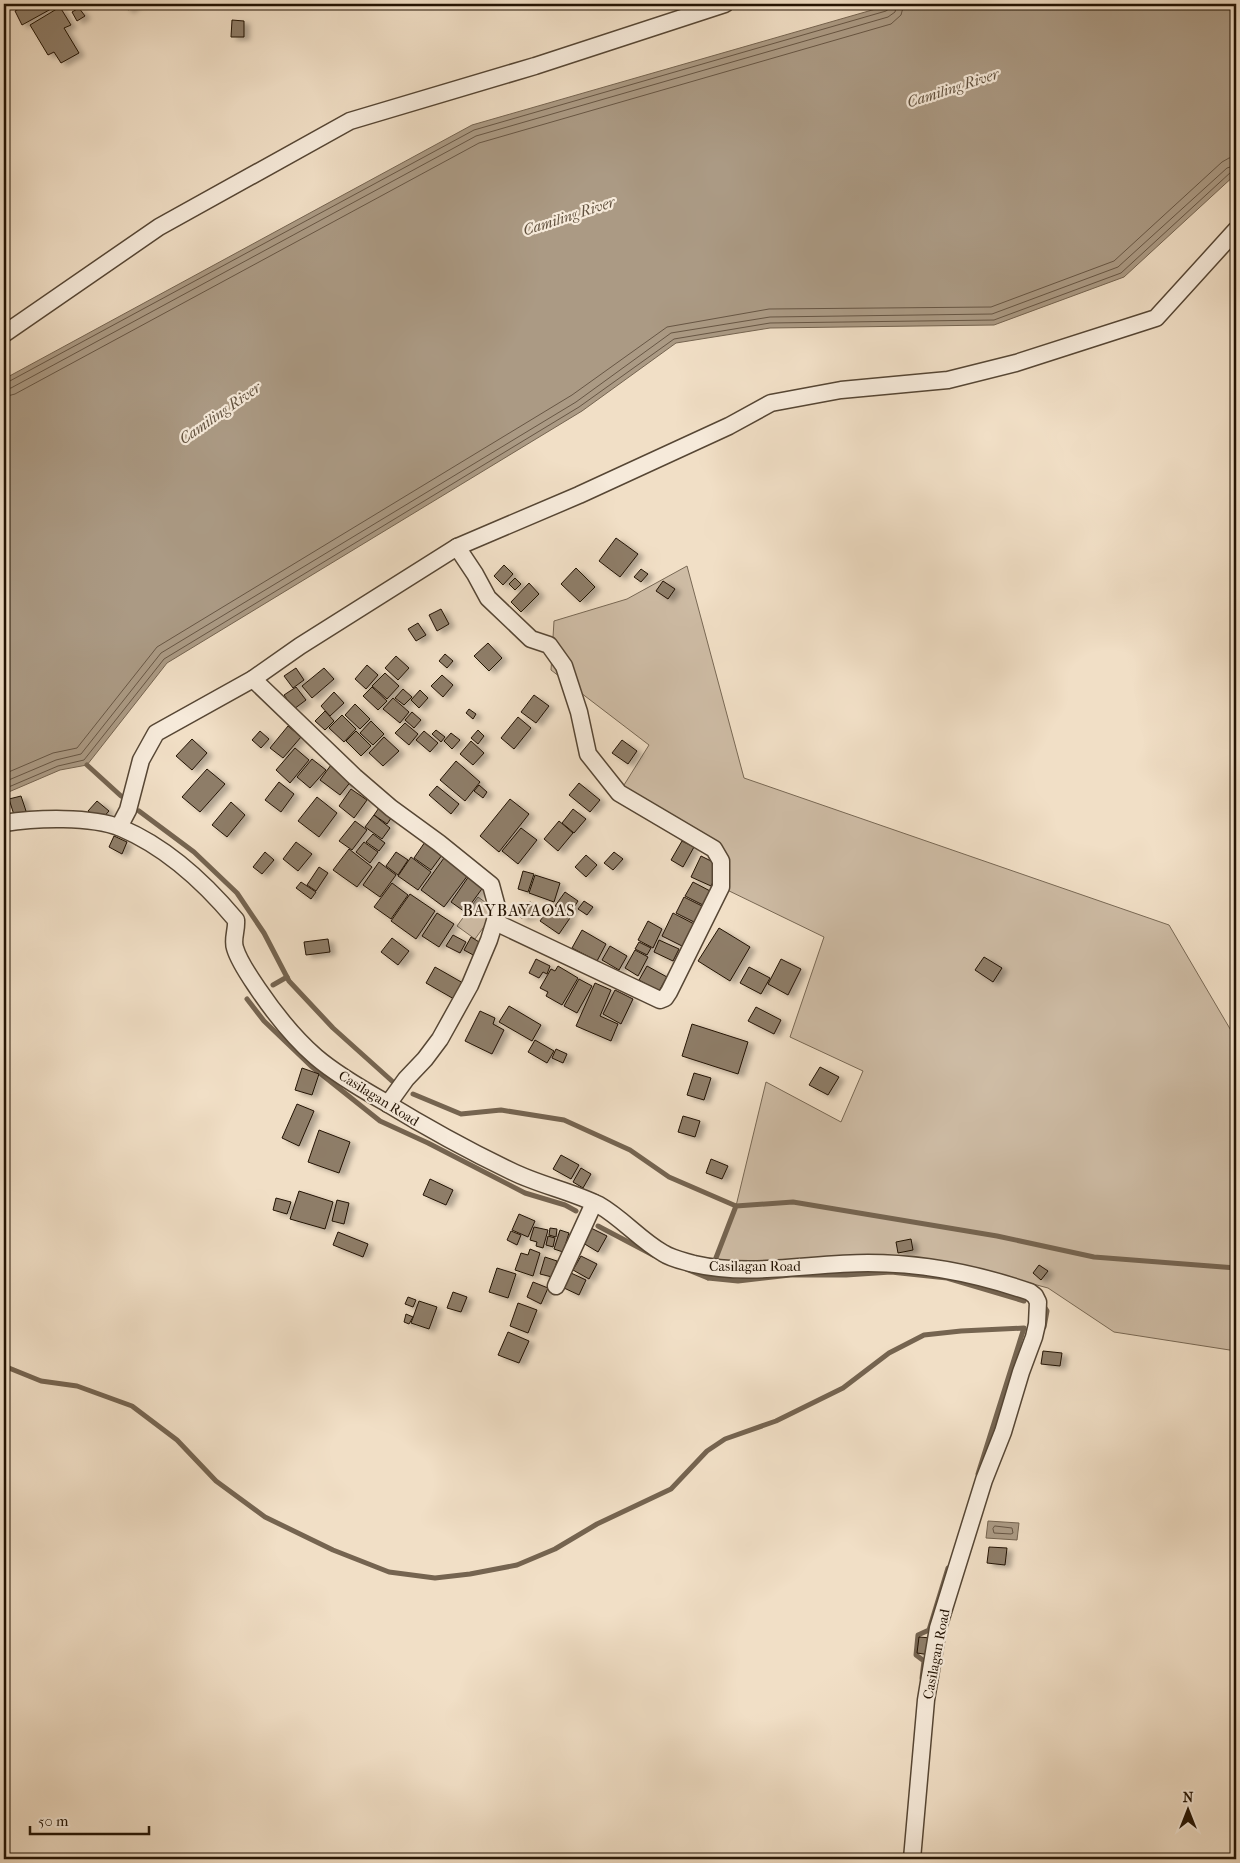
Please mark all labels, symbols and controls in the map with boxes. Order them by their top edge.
water label: Camiling River [905,64,1002,111]
water label: Camiling River [521,192,618,239]
water label: Camiling River [176,377,265,448]
district label: BAYBAYAOAS [462,901,576,920]
street label: Casilagan Road [335,1067,422,1130]
street label: Casilagan Road [709,1258,801,1275]
street label: Casilagan Road [919,1607,954,1701]
north arrow [1162,1786,1212,1836]
text: N [1183,1789,1194,1806]
scale bar [30,1803,149,1835]
text: 50 m [38,1812,69,1830]

